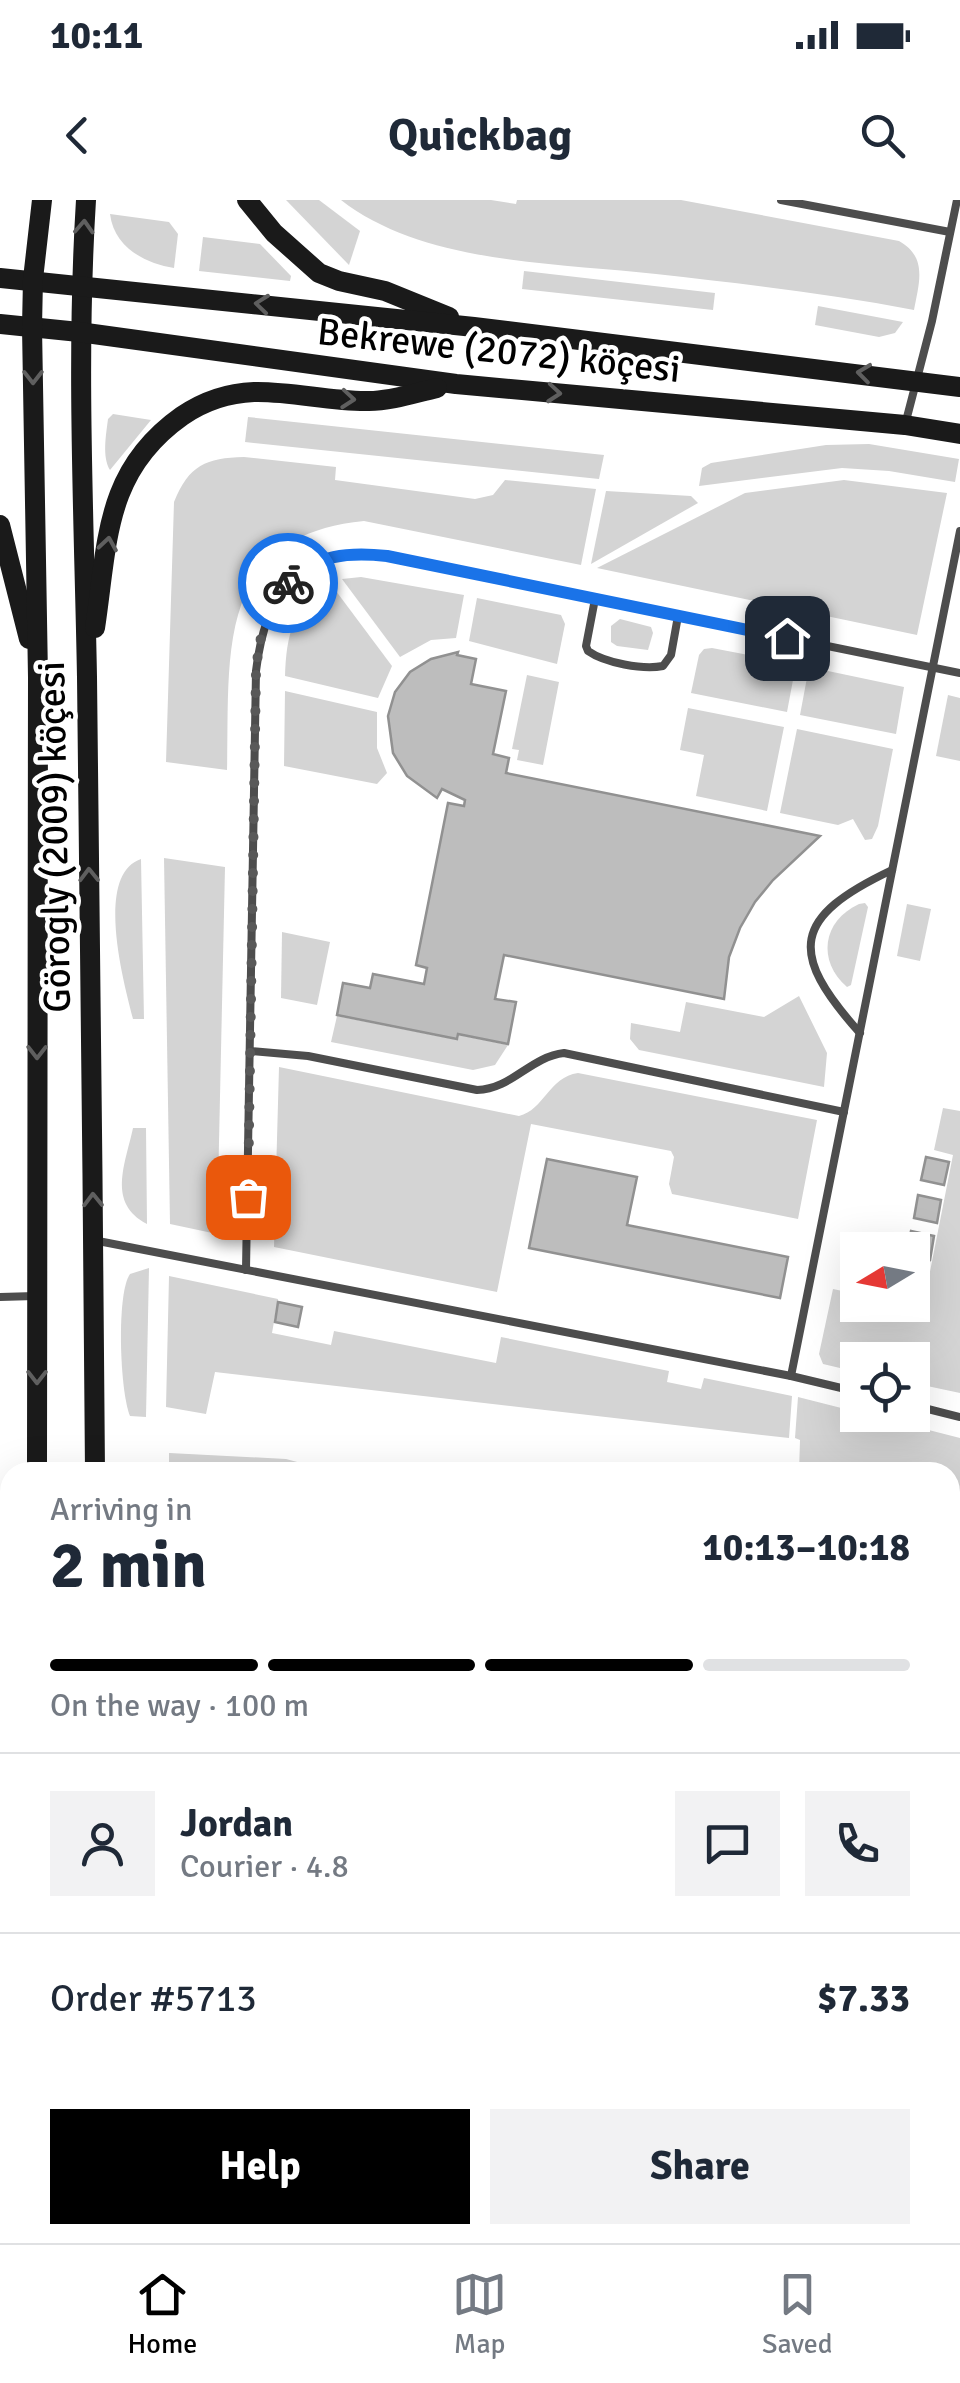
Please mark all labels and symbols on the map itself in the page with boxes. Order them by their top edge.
one-way arrow [73,219,94,235]
one-way arrow [254,294,270,315]
street label: Bekrewe (2072) köçesi [315,308,683,393]
one-way arrow [855,363,871,384]
one-way arrow [22,370,44,385]
one-way arrow [546,382,562,404]
one-way arrow [340,388,356,410]
courier [238,533,338,633]
one-way arrow [97,535,118,552]
pin [745,596,830,681]
street label: Görogly (2009) köçesi [28,661,81,1013]
one-way arrow [79,867,100,883]
one-way arrow [26,1044,48,1060]
pin [206,1155,291,1240]
one-way arrow [82,1192,104,1208]
north arrow [840,1232,930,1322]
one-way arrow [26,1369,47,1385]

